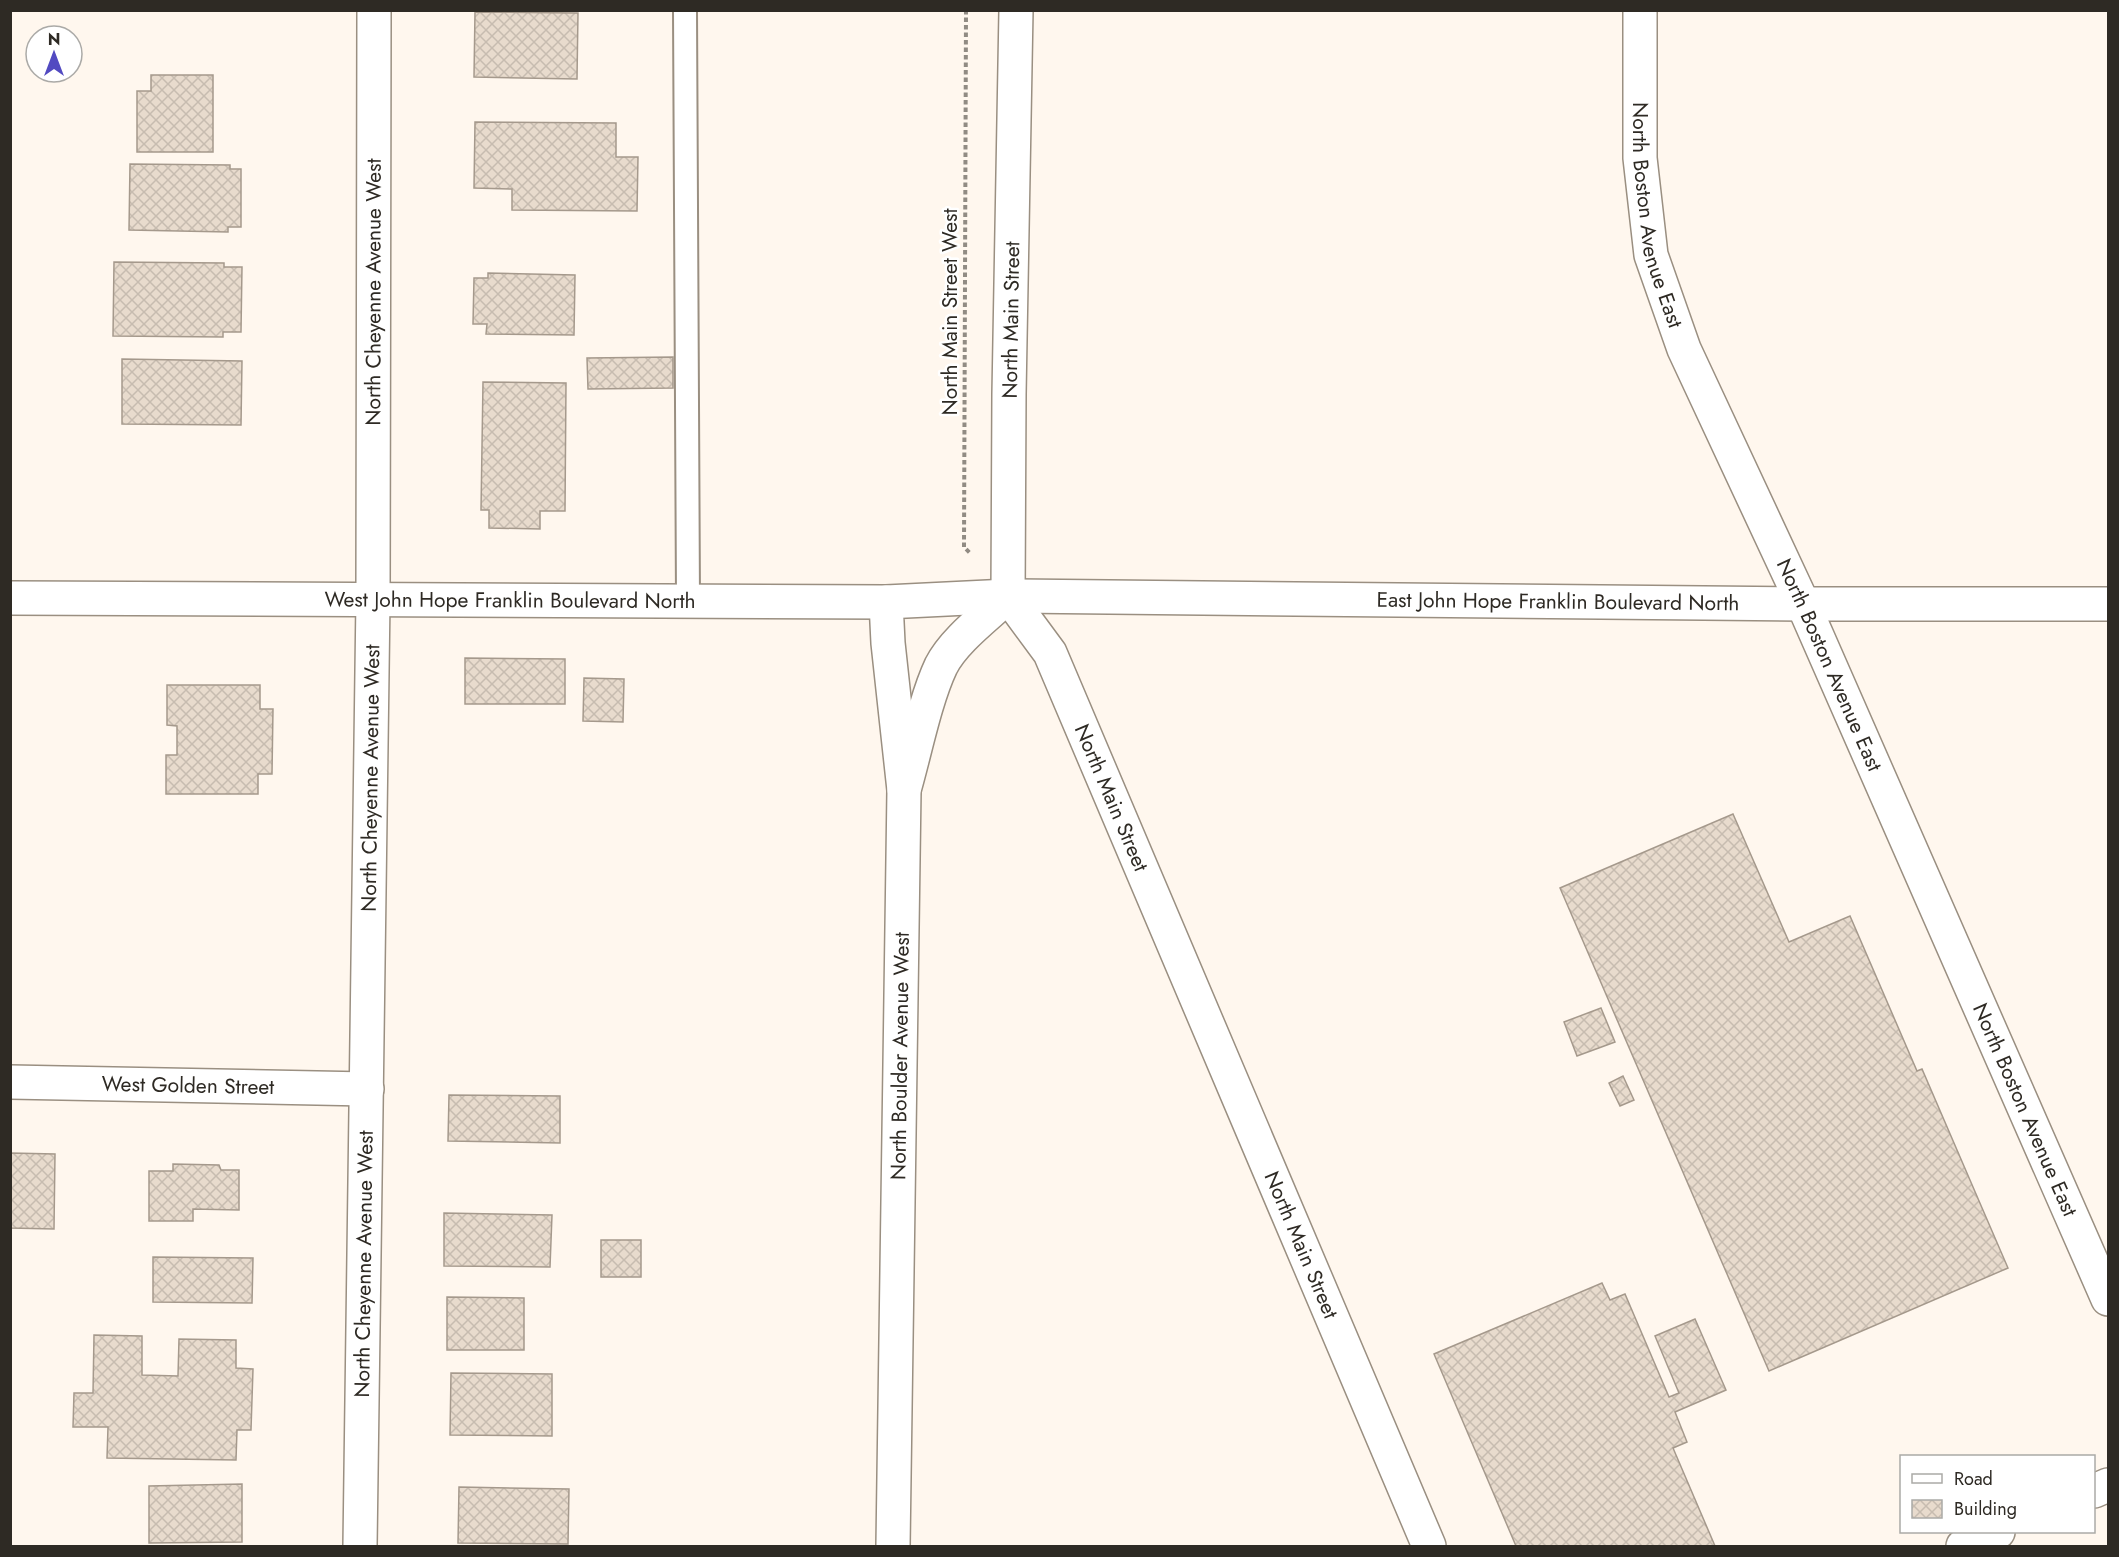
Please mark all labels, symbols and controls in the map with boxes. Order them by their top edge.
north arrow [24,24,84,84]
text: N [48,28,60,51]
street label: North Boston Avenue East [1625,102,1690,332]
street label: North Cheyenne Avenue West [358,158,389,426]
street label: North Main Street West [935,208,965,416]
street label: North Main Street [995,241,1027,399]
street label: North Boston Avenue East [1769,554,1890,776]
street label: West John Hope Franklin Boulevard North [324,584,696,616]
street label: East John Hope Franklin Boulevard North [1376,585,1739,618]
street label: North Cheyenne Avenue West [354,644,387,912]
street label: North Main Street [1067,719,1156,876]
street label: North Boulder Avenue West [883,932,917,1180]
street label: North Boston Avenue East [1965,999,2085,1221]
street label: West Golden Street [101,1069,275,1102]
street label: North Cheyenne Avenue West [347,1130,381,1398]
street label: North Main Street [1257,1167,1346,1323]
legend [1900,1455,2095,1533]
text: Road [1954,1466,1993,1492]
text: Building [1954,1496,2017,1522]

